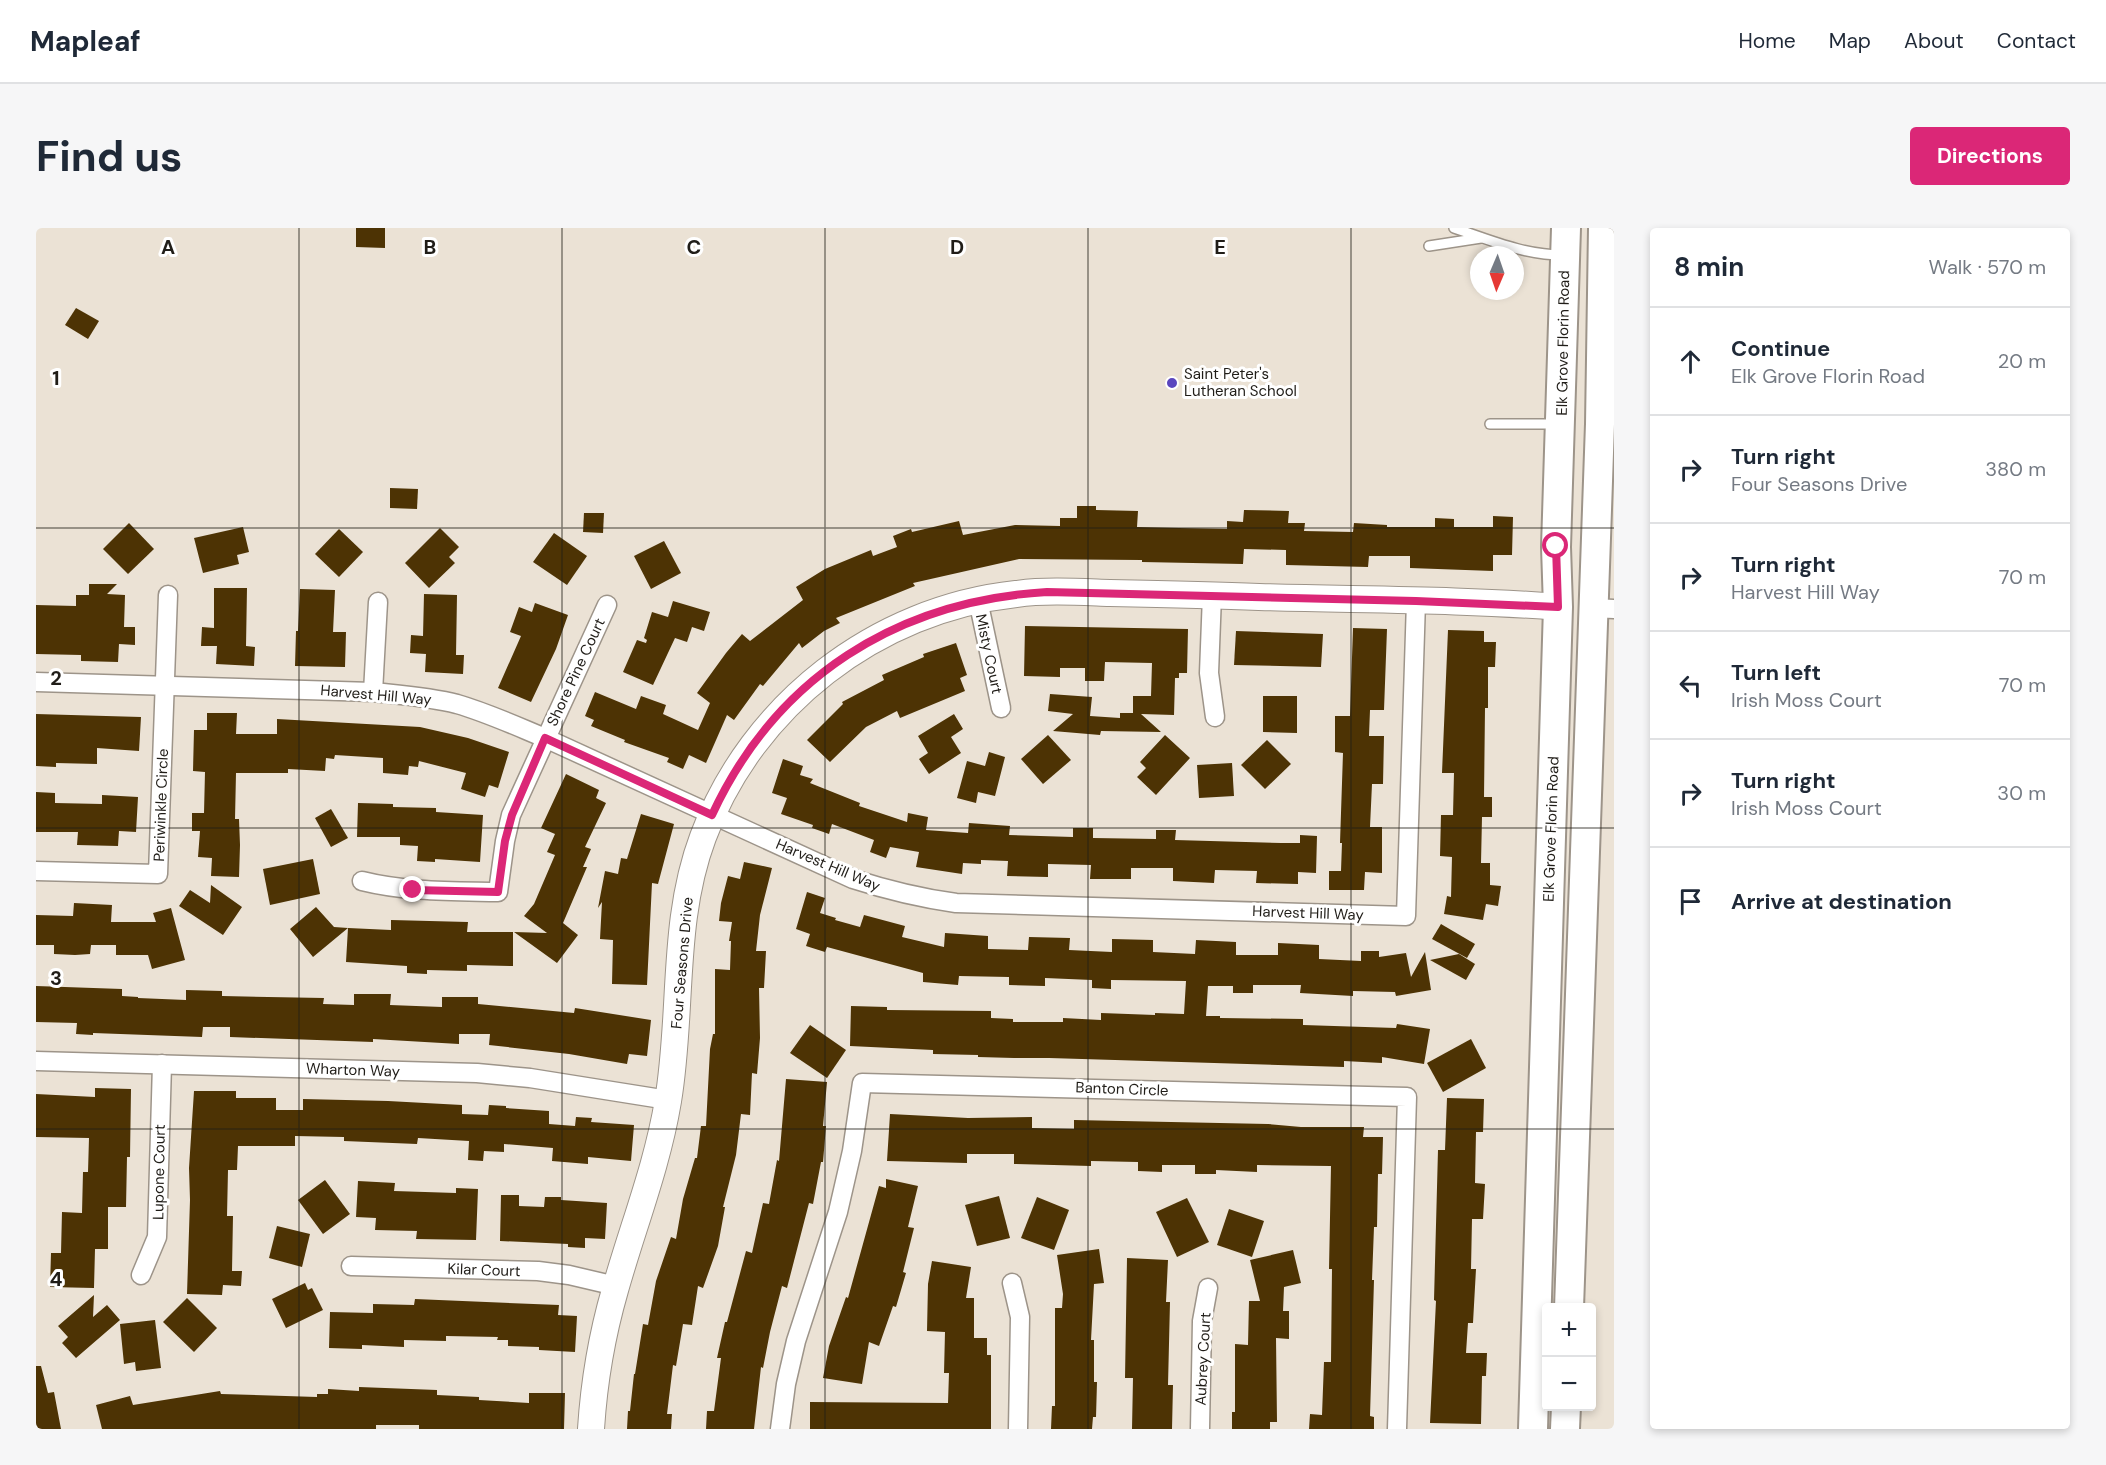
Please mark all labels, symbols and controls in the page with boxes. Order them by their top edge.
text: Mapleaf [30,23,141,60]
text: Home [1738,27,1796,55]
text: Map [1829,27,1871,55]
text: About [1904,27,1964,55]
text: Contact [1997,27,2076,55]
button: Directions [1910,127,2070,185]
text: Find us [36,129,182,184]
text: A [161,234,175,260]
text: B [424,234,436,260]
text: C [687,234,701,260]
text: D [950,234,964,260]
text: E [1214,234,1226,260]
north arrow [1470,246,1524,300]
text: 8 min [1674,250,1744,284]
text: Walk · 570 m [1929,254,2046,280]
street label: Elk Grove Florin Road [1552,270,1574,416]
text: Continue [1731,334,1830,363]
icon: ahead [1674,345,1707,378]
text: 20 m [1998,348,2046,374]
text: Elk Grove Florin Road [1731,363,1925,389]
place label: Saint Peter's Lutheran School [1184,364,1297,401]
text: 1 [52,365,60,391]
marker: Saint Peter's Lutheran School [1165,376,1179,390]
text: Turn right [1731,442,1836,471]
icon: right [1674,453,1707,486]
text: 380 m [1985,456,2046,482]
text: Four Seasons Drive [1731,471,1907,497]
route start [1542,532,1568,558]
text: Turn right [1731,550,1836,579]
icon: right [1674,561,1707,594]
text: 70 m [1999,564,2046,590]
text: Harvest Hill Way [1731,579,1880,605]
street label: Misty Court [971,612,1007,696]
street label: Shore Pine Court [542,615,610,729]
text: Turn left [1731,658,1821,687]
text: 2 [50,665,62,691]
icon: left [1674,669,1707,702]
text: 70 m [1999,672,2046,698]
street label: Harvest Hill Way [320,680,433,710]
text: Irish Moss Court [1731,687,1882,713]
street label: Periwinkle Circle [149,748,173,862]
street label: Elk Grove Florin Road [1538,756,1564,902]
text: Turn right [1731,766,1836,795]
icon: right [1674,777,1707,810]
text: 30 m [1997,780,2046,806]
text: Irish Moss Court [1731,795,1882,821]
street label: Harvest Hill Way [773,834,884,896]
route end [399,876,425,902]
icon: arrive [1674,885,1707,918]
text: Arrive at destination [1731,887,1952,916]
street label: Four Seasons Drive [666,896,698,1030]
street label: Harvest Hill Way [1252,901,1365,925]
text: 3 [50,965,62,991]
street label: Wharton Way [306,1058,401,1082]
street label: Banton Circle [1075,1077,1169,1101]
street label: Lupone Court [148,1124,170,1220]
street label: Kilar Court [447,1259,521,1281]
text: 4 [50,1266,63,1292]
map controls [1542,1303,1596,1411]
button: + [1542,1303,1596,1357]
street label: Aubrey Court [1191,1312,1215,1406]
button: − [1542,1357,1596,1411]

